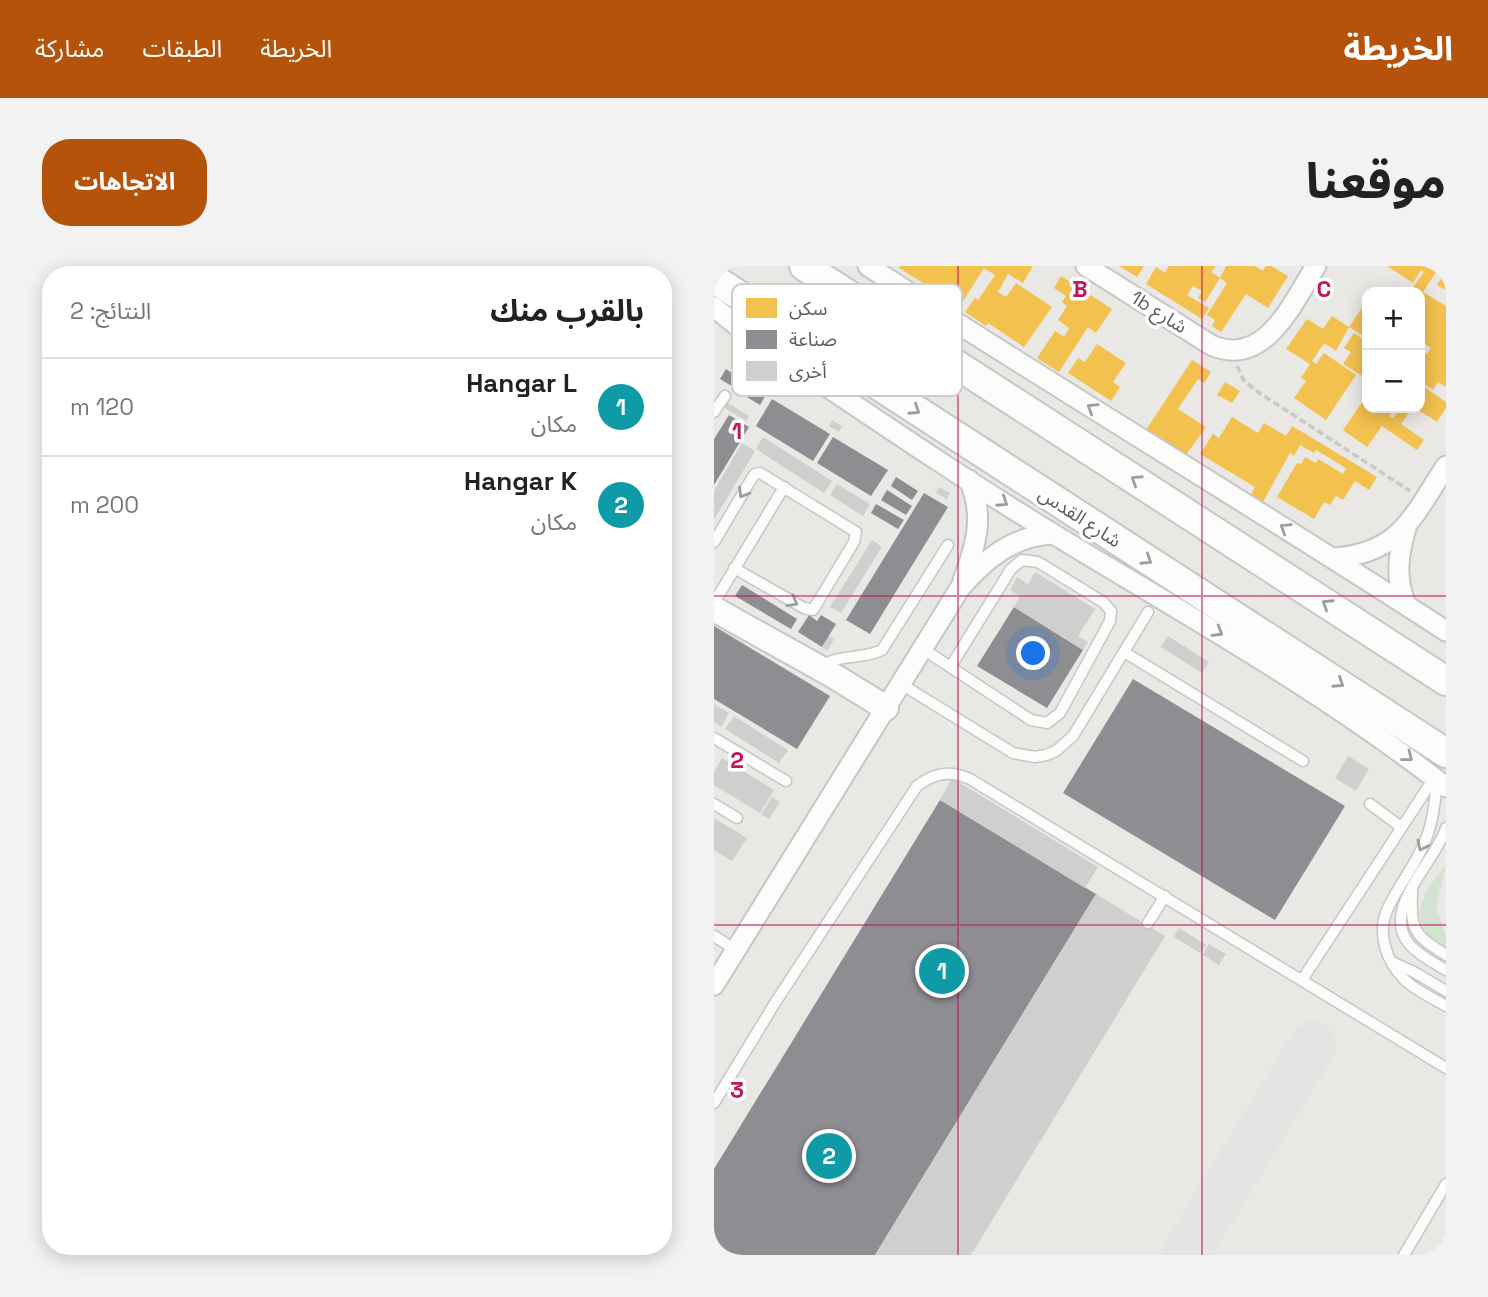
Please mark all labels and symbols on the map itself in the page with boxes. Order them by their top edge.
text: B [1072,274,1088,304]
text: C [1317,274,1331,304]
legend [732,284,962,396]
street label: 1b شارع [1126,285,1192,340]
text: سكن [789,296,827,321]
text: صناعة [789,327,837,352]
text: أخرى [789,359,827,384]
one-way arrow [907,401,920,414]
one-way arrow [1087,404,1100,417]
text: 1 [732,416,742,446]
one-way arrow [1131,476,1144,489]
street label: شارع القدس [1033,481,1126,554]
one-way arrow [739,485,752,498]
one-way arrow [995,493,1008,506]
one-way arrow [1280,524,1293,537]
one-way arrow [1139,552,1152,565]
one-way arrow [786,594,799,607]
one-way arrow [1322,600,1335,612]
one-way arrow [1211,624,1224,637]
your location [1016,636,1050,670]
one-way arrow [1331,675,1344,688]
text: 2 [730,745,744,775]
one-way arrow [1400,749,1413,762]
one-way arrow [1416,839,1430,851]
pin: 1 [919,945,965,997]
text: 3 [730,1075,744,1105]
pin: 2 [806,1130,852,1182]

